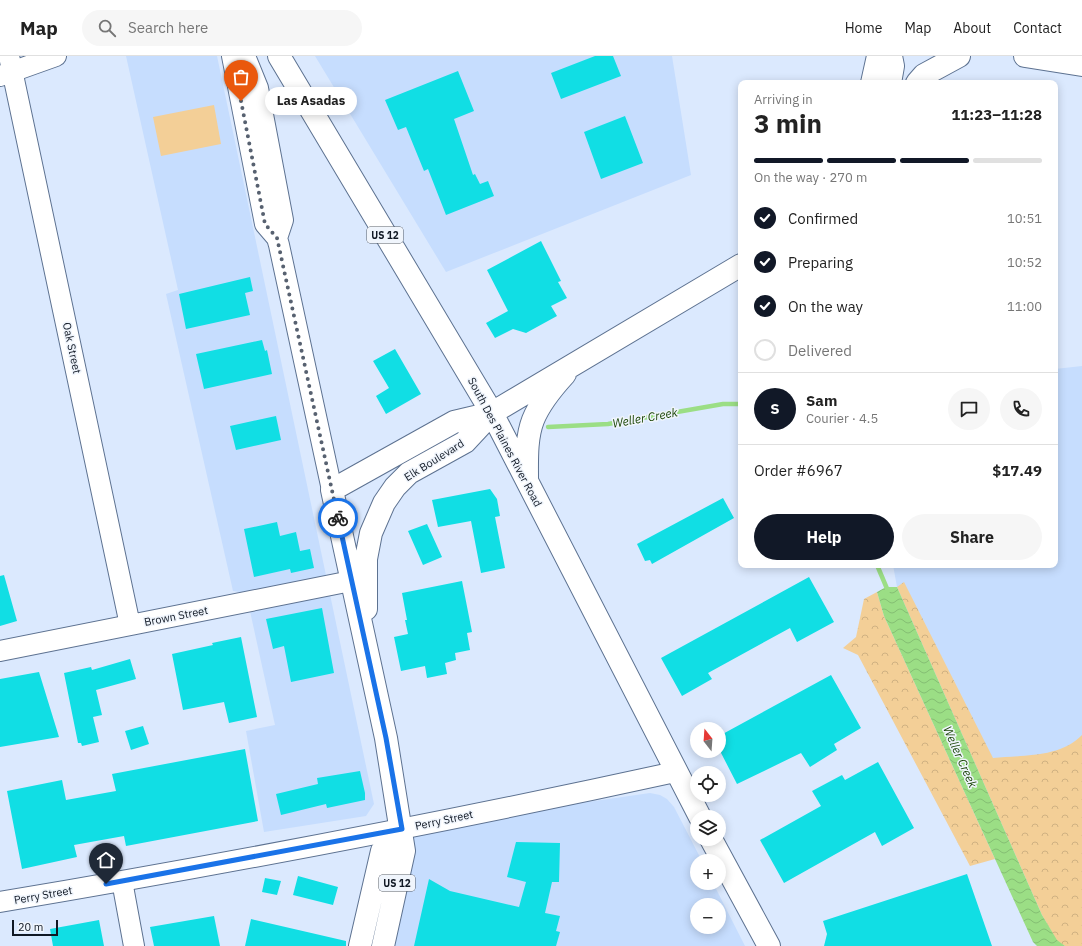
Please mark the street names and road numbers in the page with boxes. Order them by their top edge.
road number: US 12 [367,227,403,243]
street label: Oak Street [60,321,84,375]
street label: South Des Plaines River Road [465,375,545,509]
street label: Elk Boulevard [402,436,466,484]
street label: Brown Street [143,603,209,629]
street label: Perry Street [414,807,474,833]
road number: US 12 [379,875,415,891]
street label: Perry Street [13,883,73,907]

